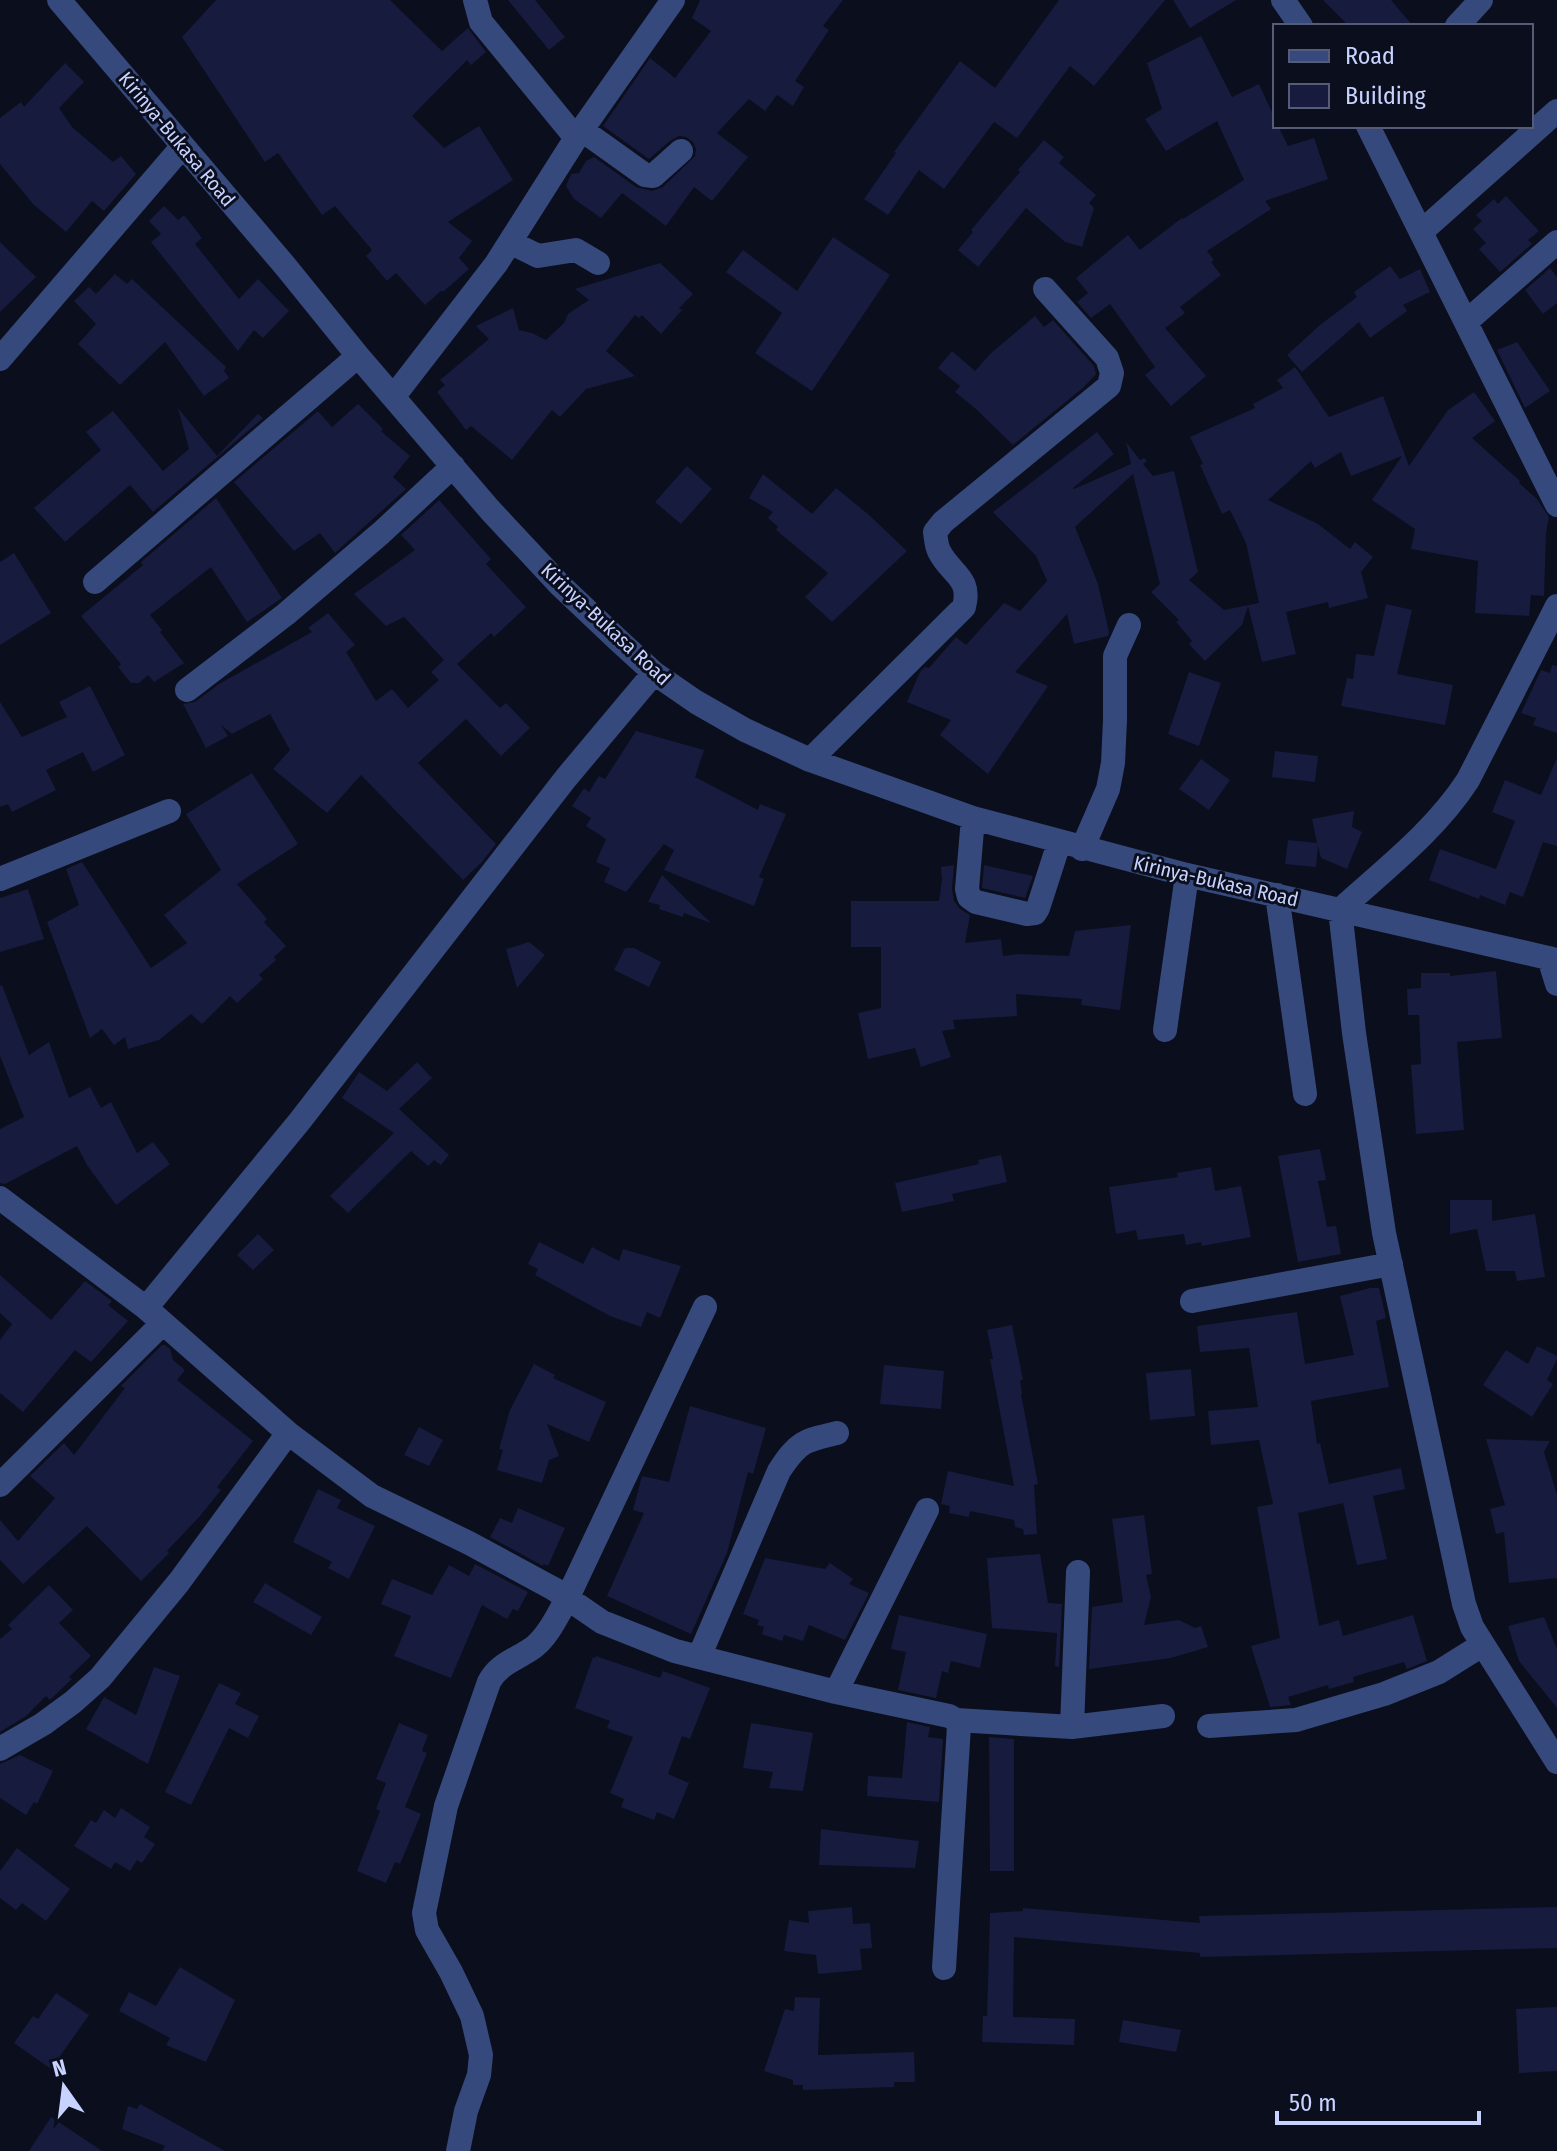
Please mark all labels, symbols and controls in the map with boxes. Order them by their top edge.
legend [1273,24,1533,128]
text: Road [1345,42,1395,70]
street label: Kirinya-Bukasa Road [114,67,240,211]
text: Building [1345,82,1427,110]
street label: Kirinya-Bukasa Road [536,558,676,690]
street label: Kirinya-Bukasa Road [1131,850,1301,912]
north arrow [24,2047,104,2127]
text: N [50,2053,69,2083]
scale bar [1277,2075,1479,2125]
text: 50 m [1289,2089,1337,2117]

